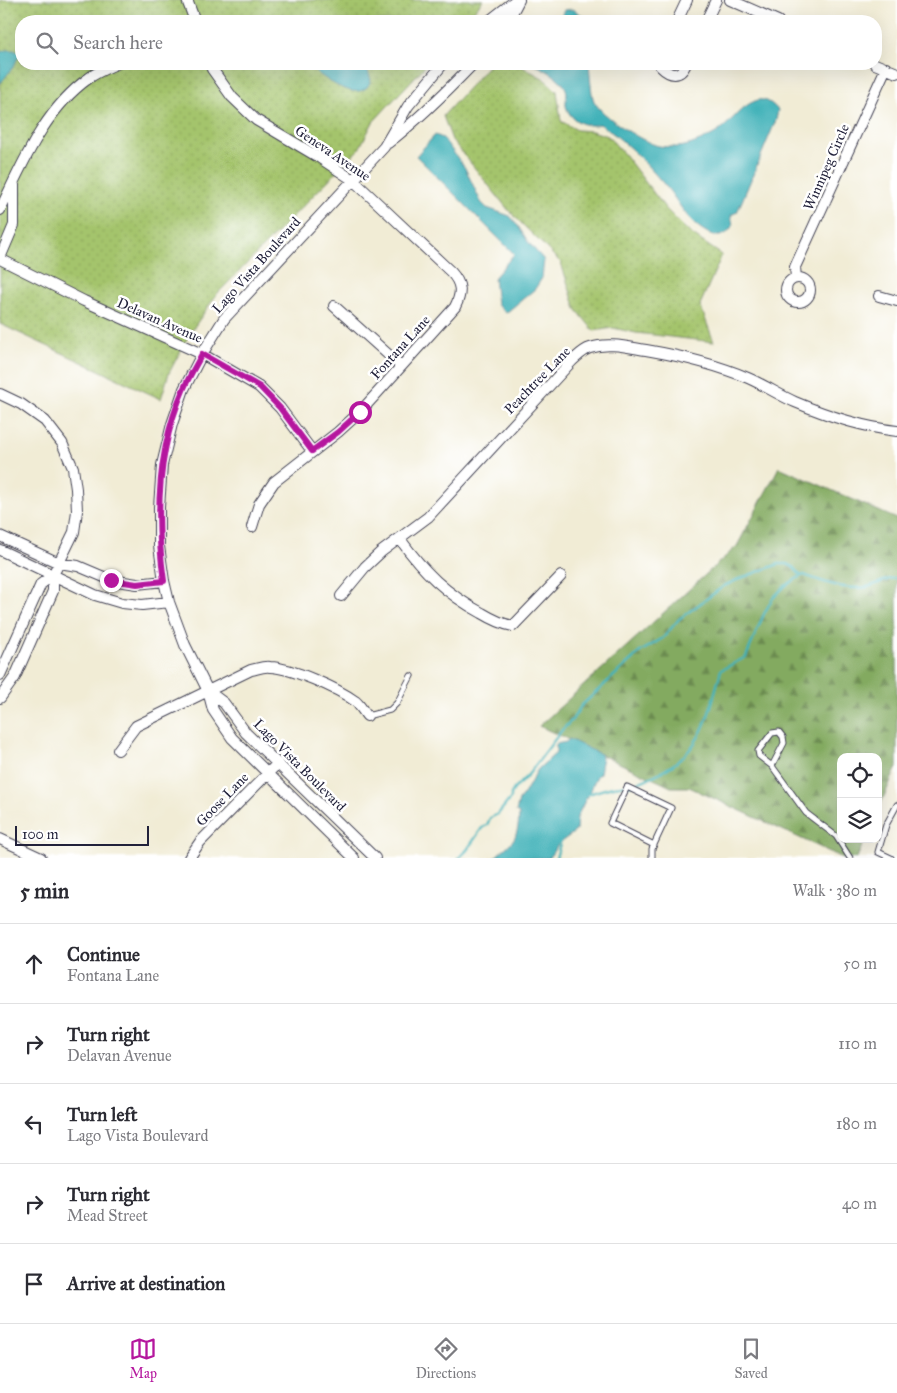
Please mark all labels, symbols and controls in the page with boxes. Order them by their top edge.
search box [15,15,882,70]
icon: search [33,29,61,57]
text: Search here [73,31,163,54]
street label: Winnipeg Circle [800,121,853,213]
street label: Geneva Avenue [292,122,374,185]
street label: Lago Vista Boulevard [209,214,304,317]
street label: Delavan Avenue [114,294,205,347]
street label: Fontana Lane [367,312,434,383]
street label: Peachtree Lane [501,343,574,418]
route start [349,401,372,424]
route end [100,569,123,592]
street label: Lago Vista Boulevard [250,716,349,815]
map controls [837,753,882,843]
button: locate [837,753,882,798]
street label: Goose Lane [193,769,252,830]
button: layers [837,798,882,843]
scale bar [15,823,149,846]
text: 100 m [22,826,59,843]
text: 5 min [20,878,69,904]
text: Walk · 380 m [793,881,877,900]
text: Continue [67,943,140,966]
icon: ahead [20,950,48,978]
text: 50 m [843,954,877,973]
text: Fontana Lane [67,966,159,985]
text: Turn right [67,1023,150,1046]
icon: right [20,1030,48,1058]
text: 110 m [838,1034,877,1053]
text: Delavan Avenue [67,1046,172,1065]
text: Turn left [67,1103,137,1126]
icon: left [20,1110,48,1138]
text: 180 m [836,1114,877,1133]
text: Lago Vista Boulevard [67,1126,208,1145]
text: Turn right [67,1183,150,1206]
icon: right [20,1190,48,1218]
text: 40 m [842,1194,877,1213]
text: Mead Street [67,1206,148,1225]
icon: arrive [20,1270,48,1298]
text: Arrive at destination [67,1272,225,1295]
tab: Map [129,1335,157,1382]
tab: Directions [416,1335,476,1382]
tab: Saved [735,1335,768,1382]

